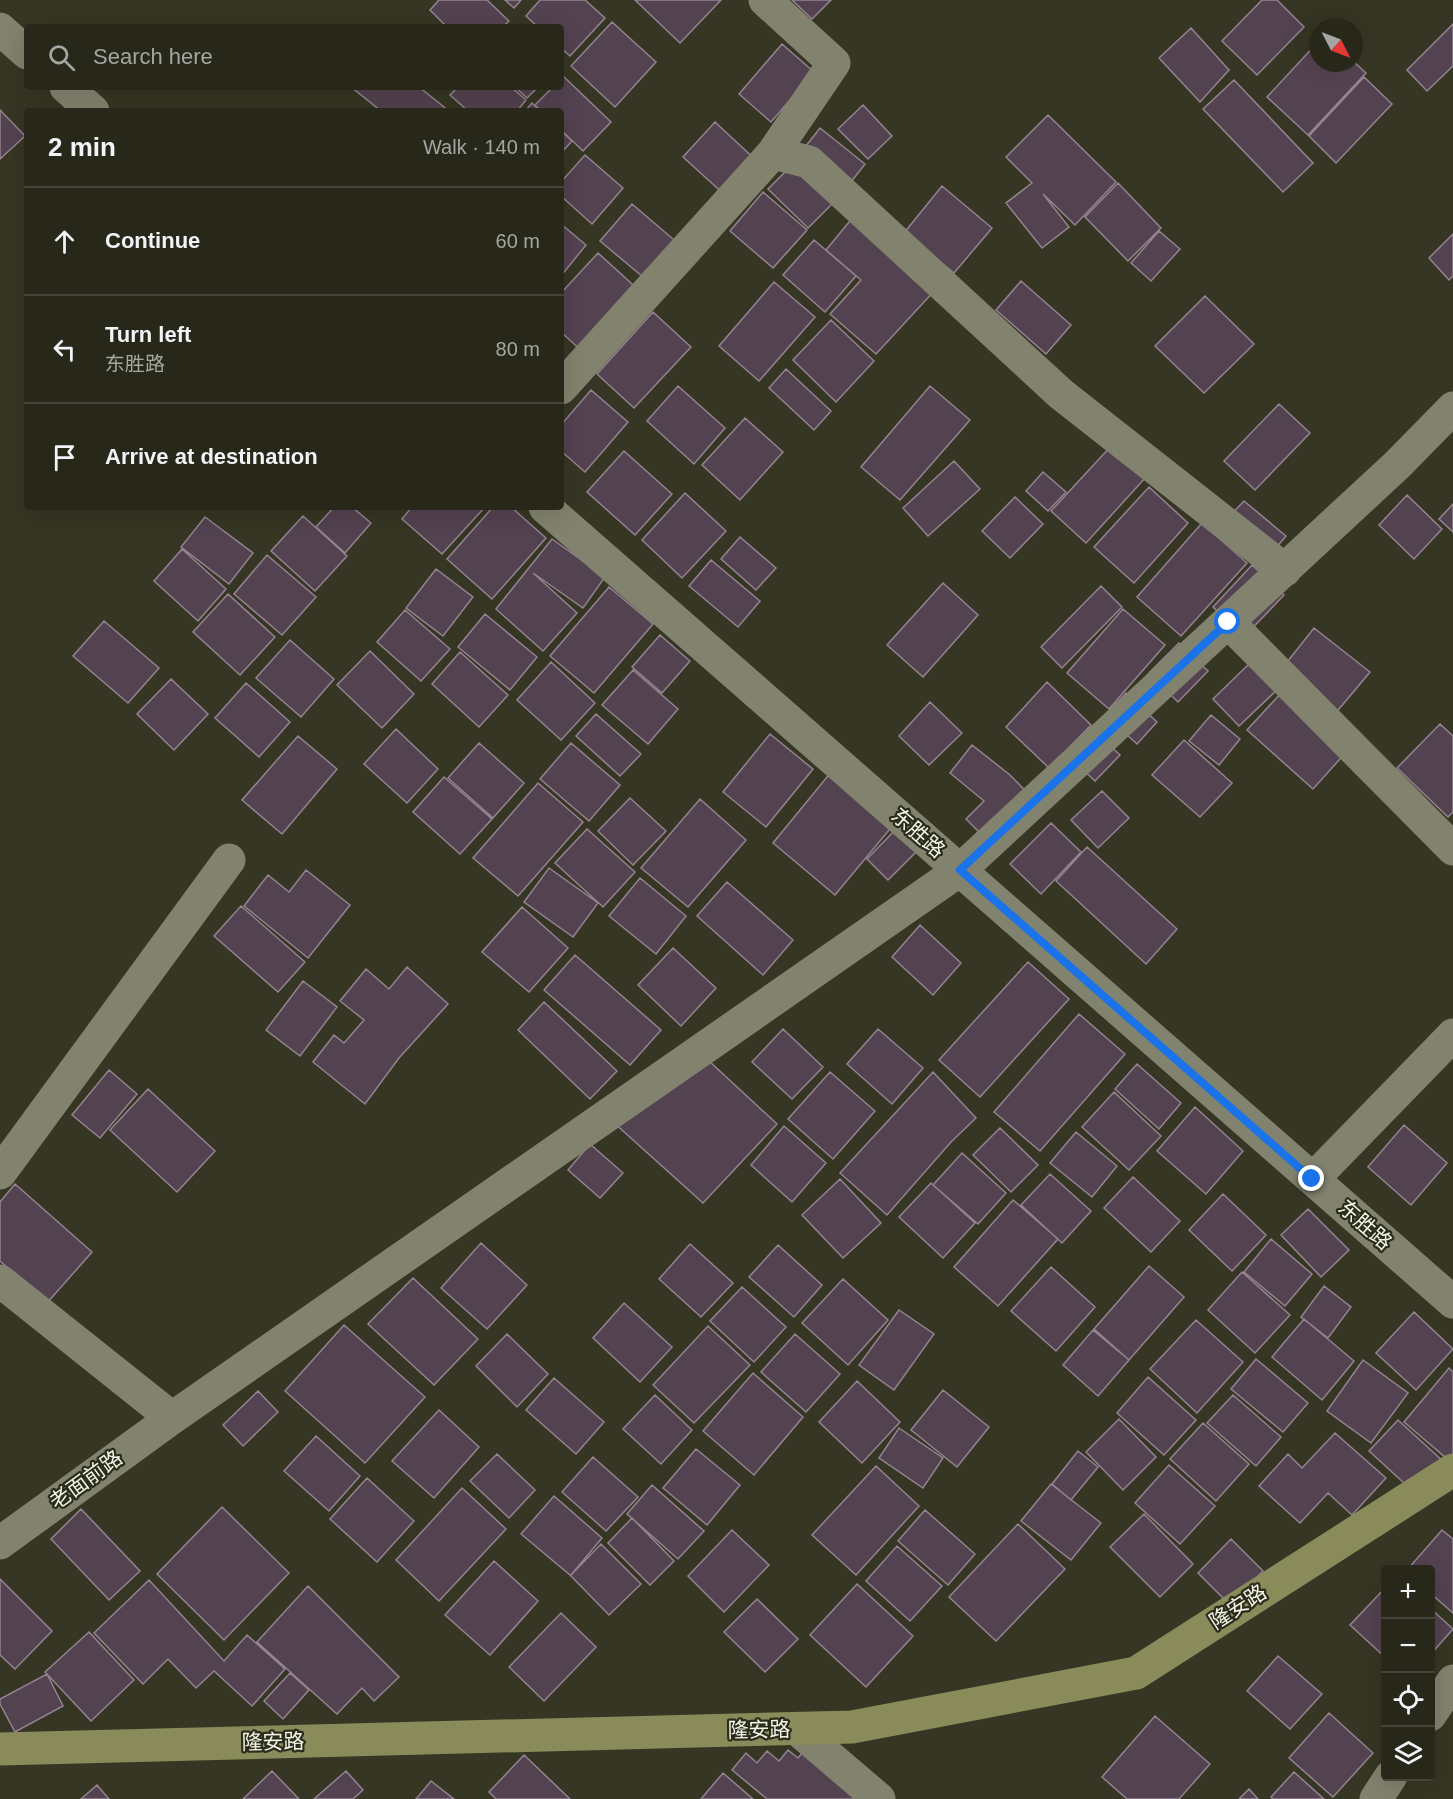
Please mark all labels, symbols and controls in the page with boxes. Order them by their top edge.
north arrow [1309,18,1363,72]
search box [24,24,564,90]
icon: search [45,41,78,74]
text: Search here [93,44,213,69]
text: 2 min [48,132,116,162]
text: Walk · 140 m [423,136,540,158]
icon: ahead [48,225,81,258]
text: Continue [105,228,200,253]
text: 60 m [496,230,540,252]
text: Turn left [105,322,191,347]
icon: left [48,333,81,366]
text: 80 m [496,338,540,360]
text: 东胜路 [105,353,165,375]
icon: arrive [48,441,81,474]
text: Arrive at destination [105,444,318,469]
route start [1214,608,1240,634]
street label: 东胜路 [887,803,950,862]
route end [1298,1165,1324,1191]
street label: 东胜路 [1334,1195,1397,1254]
street label: 老面前路 [45,1446,126,1514]
map controls [1381,1565,1435,1781]
button: + [1381,1565,1435,1619]
street label: 隆安路 [1205,1580,1270,1633]
button: − [1381,1619,1435,1673]
button: locate [1381,1673,1435,1727]
street label: 隆安路 [727,1717,791,1742]
button: layers [1381,1727,1435,1781]
street label: 隆安路 [241,1729,305,1754]

